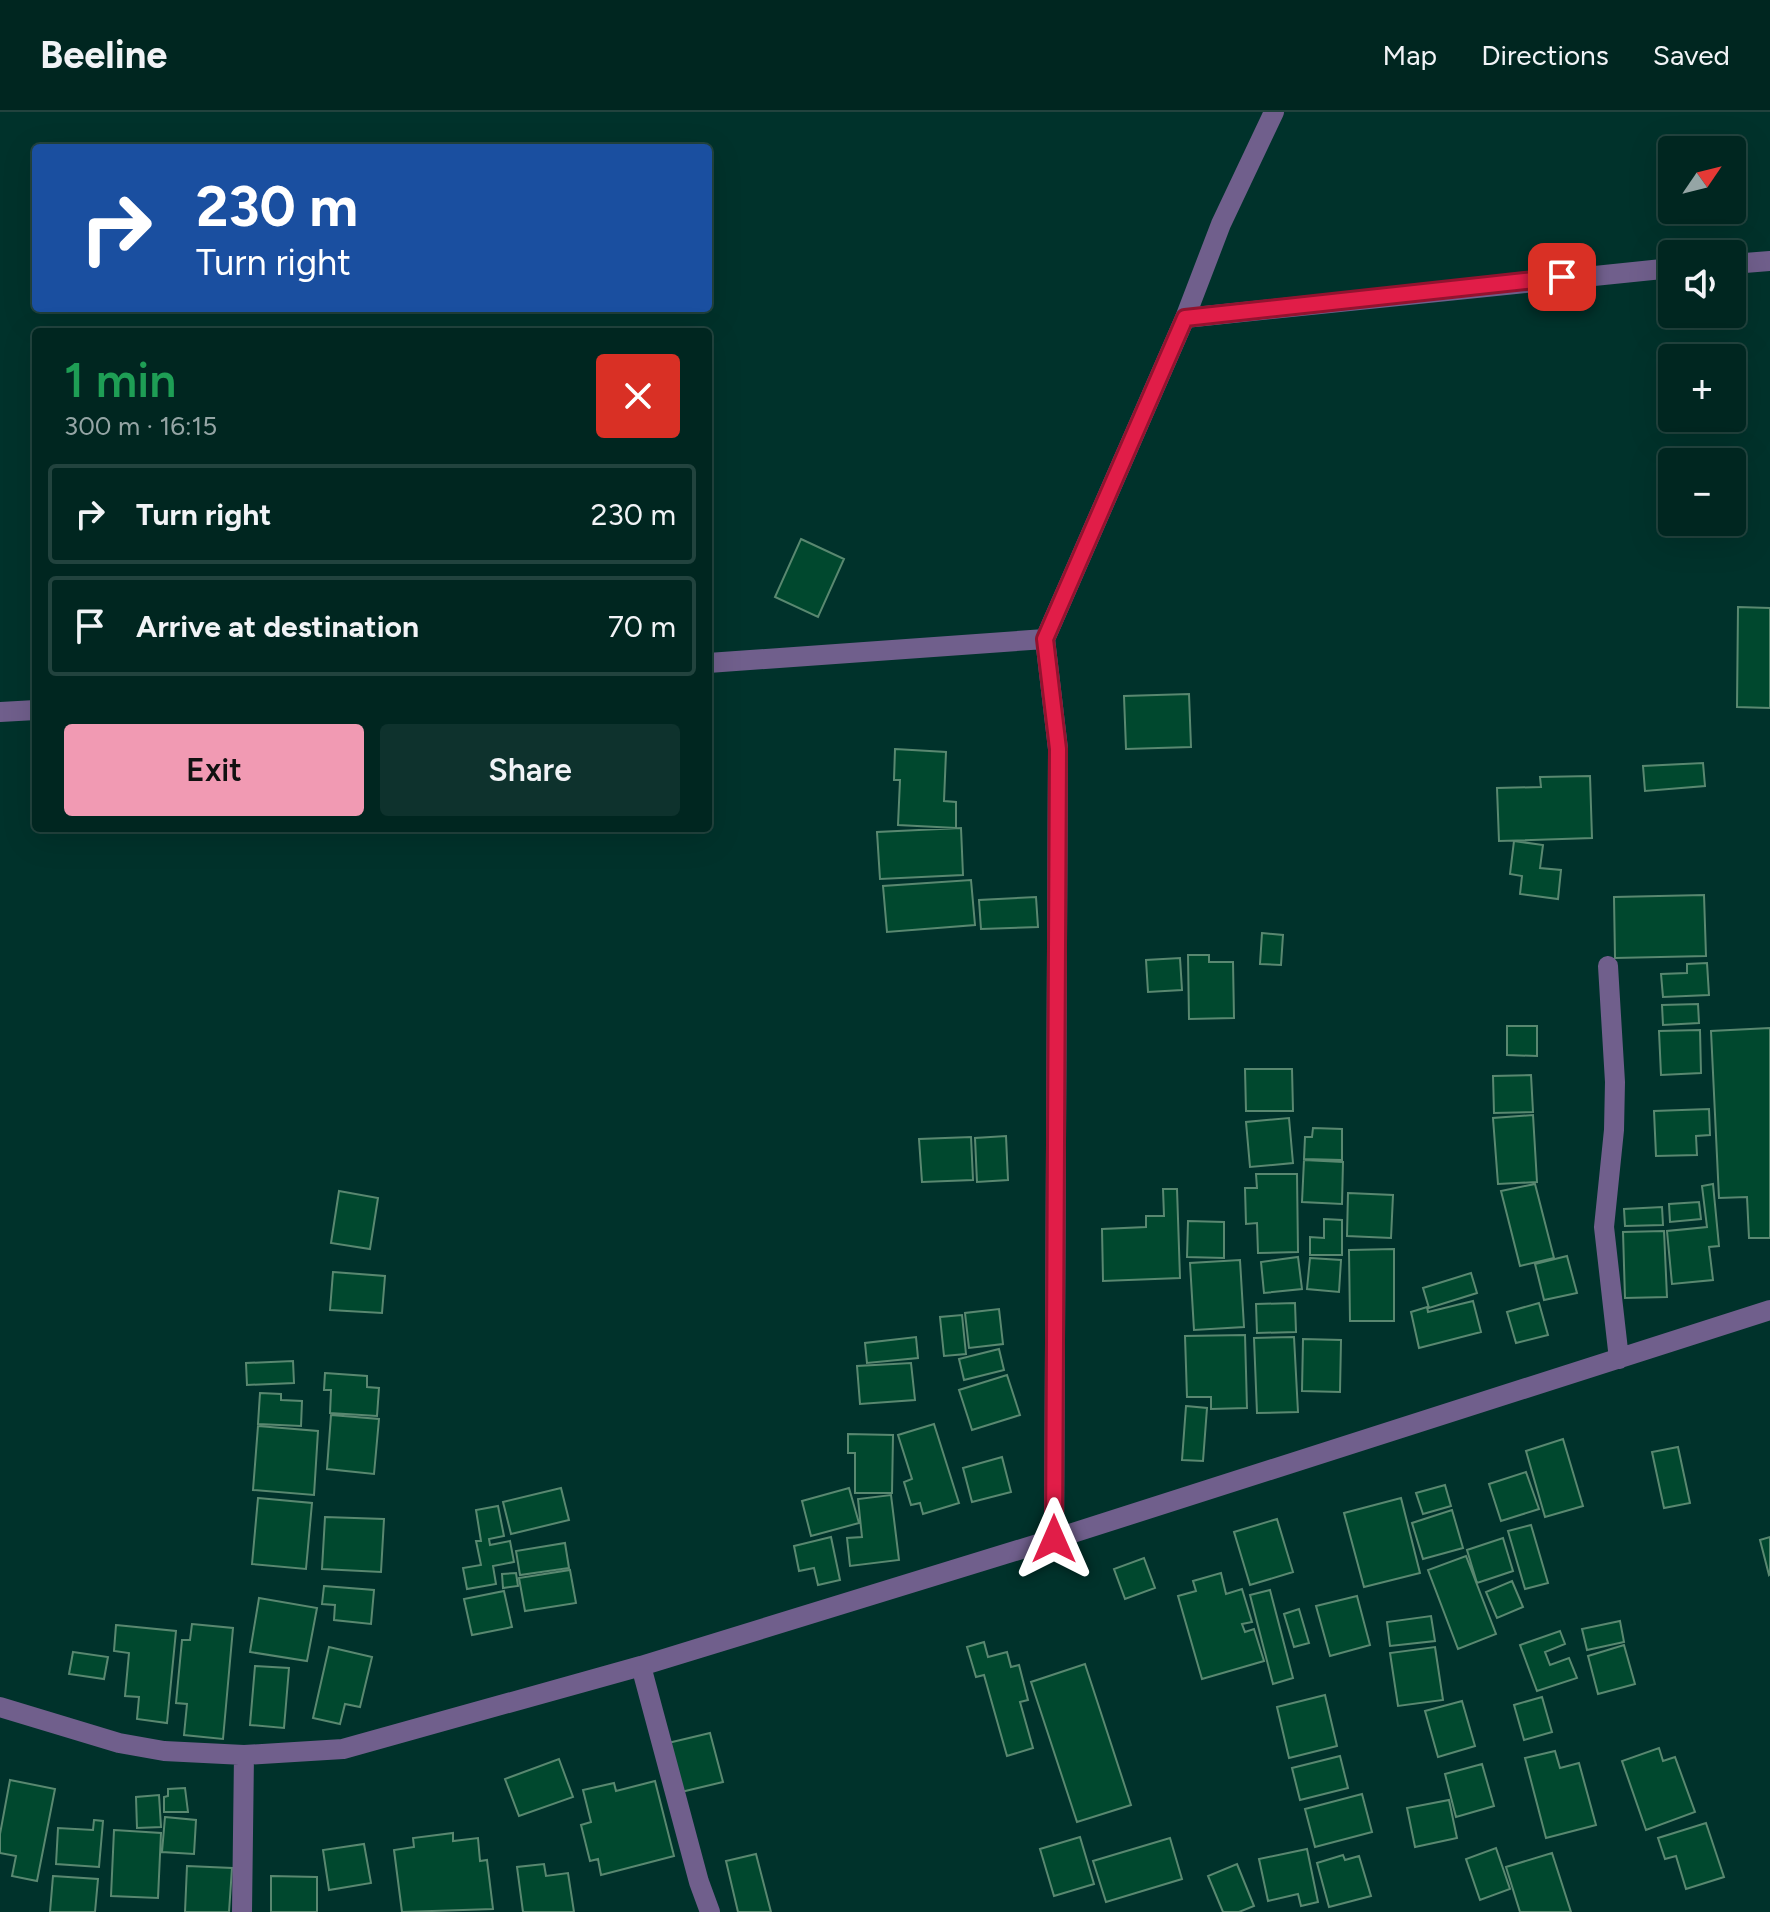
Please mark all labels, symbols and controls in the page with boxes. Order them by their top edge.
text: Beeline [40,32,167,78]
text: Map [1383,38,1437,72]
text: Directions [1481,38,1609,72]
text: Saved [1653,38,1730,72]
north arrow [1658,136,1746,224]
map controls [1658,136,1746,536]
text: 230 m [196,173,358,240]
icon: right [64,176,168,280]
button: sound [1658,240,1746,328]
text: Turn right [196,241,351,284]
pin [1528,243,1596,311]
icon: arrive [1540,255,1584,299]
button: + [1658,344,1746,432]
text: 1 min [64,351,176,409]
button: close [596,354,680,438]
text: 300 m · 16:15 [64,410,217,442]
button: − [1658,448,1746,536]
icon: right [68,492,112,536]
text: Turn right [136,496,271,533]
text: 230 m [591,496,676,533]
icon: arrive [68,604,112,648]
text: Arrive at destination [136,608,419,645]
text: 70 m [608,608,676,645]
button: Exit [64,724,364,816]
button: Share [380,724,680,816]
position arrow [1012,1497,1096,1581]

